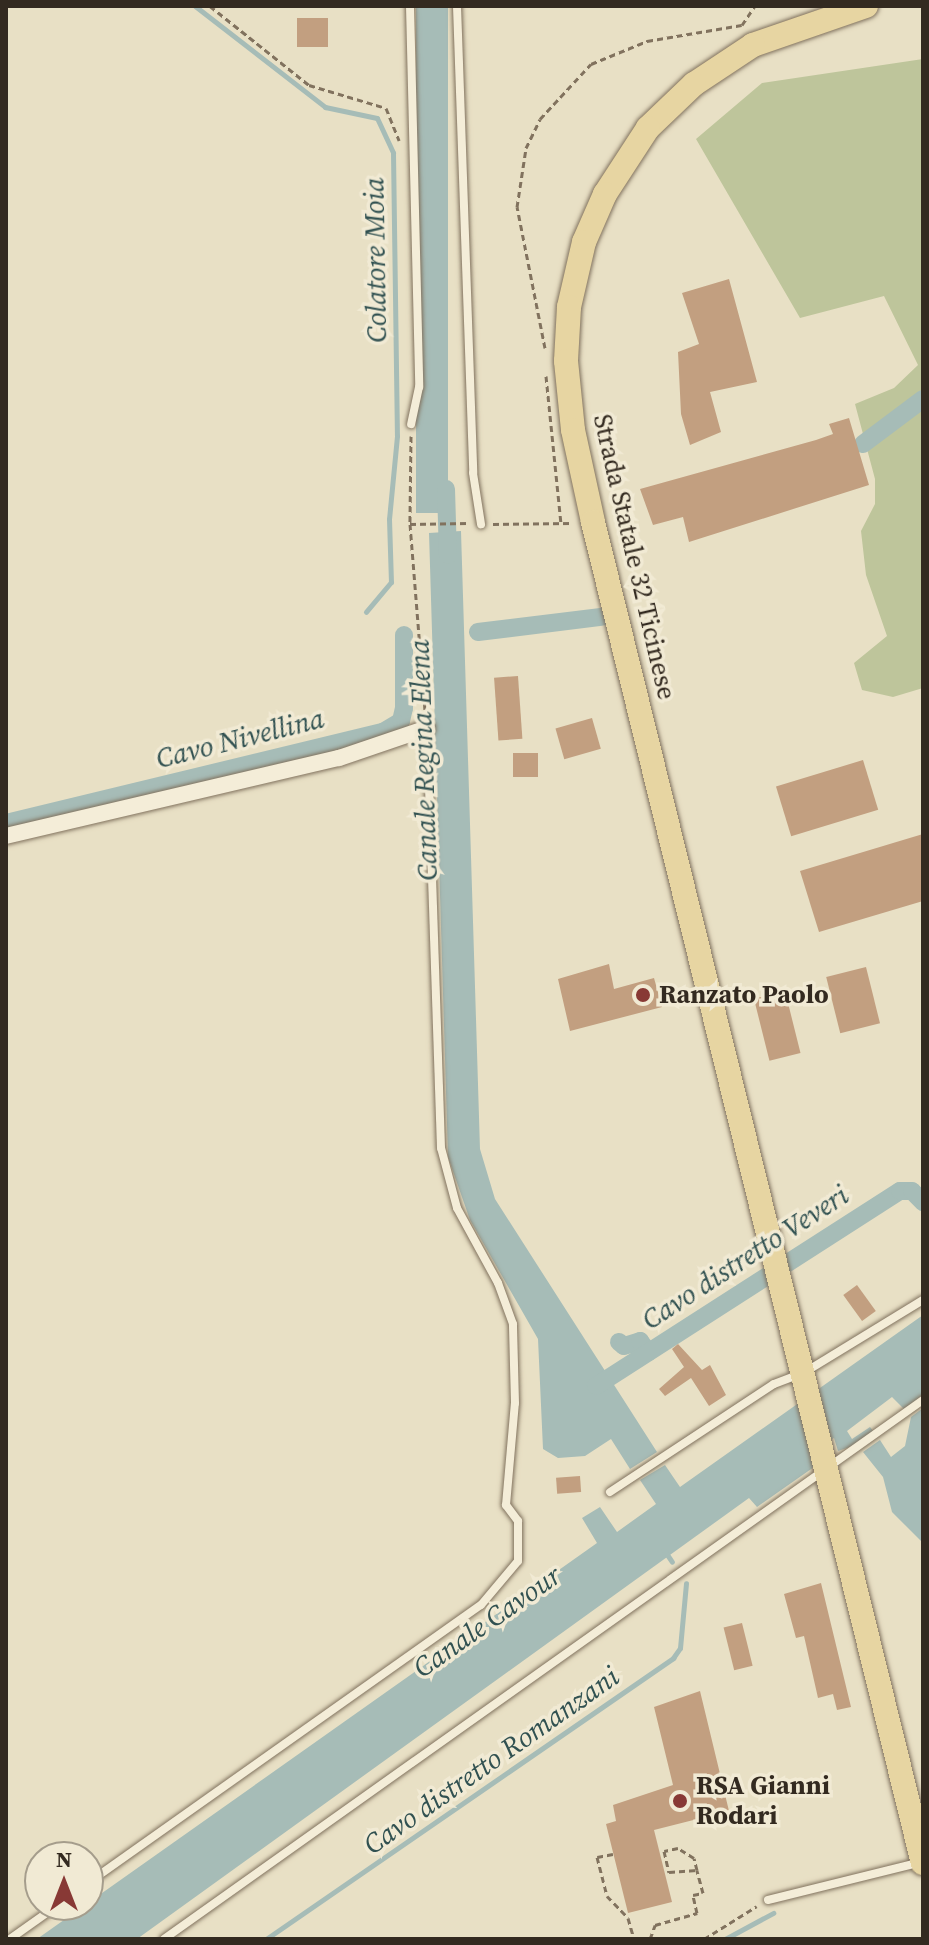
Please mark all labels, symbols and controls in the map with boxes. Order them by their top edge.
water label: Colatore Moia [357,177,393,343]
street label: Strada Statale 32 Ticinese [586,411,682,703]
water label: Canale Regina Elena [402,639,444,881]
water label: Cavo Nivellina [153,701,327,775]
place label: Ranzato Paolo [659,979,829,1011]
marker: Ranzato Paolo [634,986,652,1004]
water label: Cavo distretto Veveri [636,1178,854,1336]
water label: Canale Cavour [407,1558,567,1684]
water label: Cavo distretto Romanzani [357,1659,625,1861]
place label: RSA Gianni Rodari [696,1770,830,1832]
marker: RSA Gianni Rodari [671,1792,689,1810]
north arrow [24,1841,104,1921]
text: N [56,1844,72,1874]

